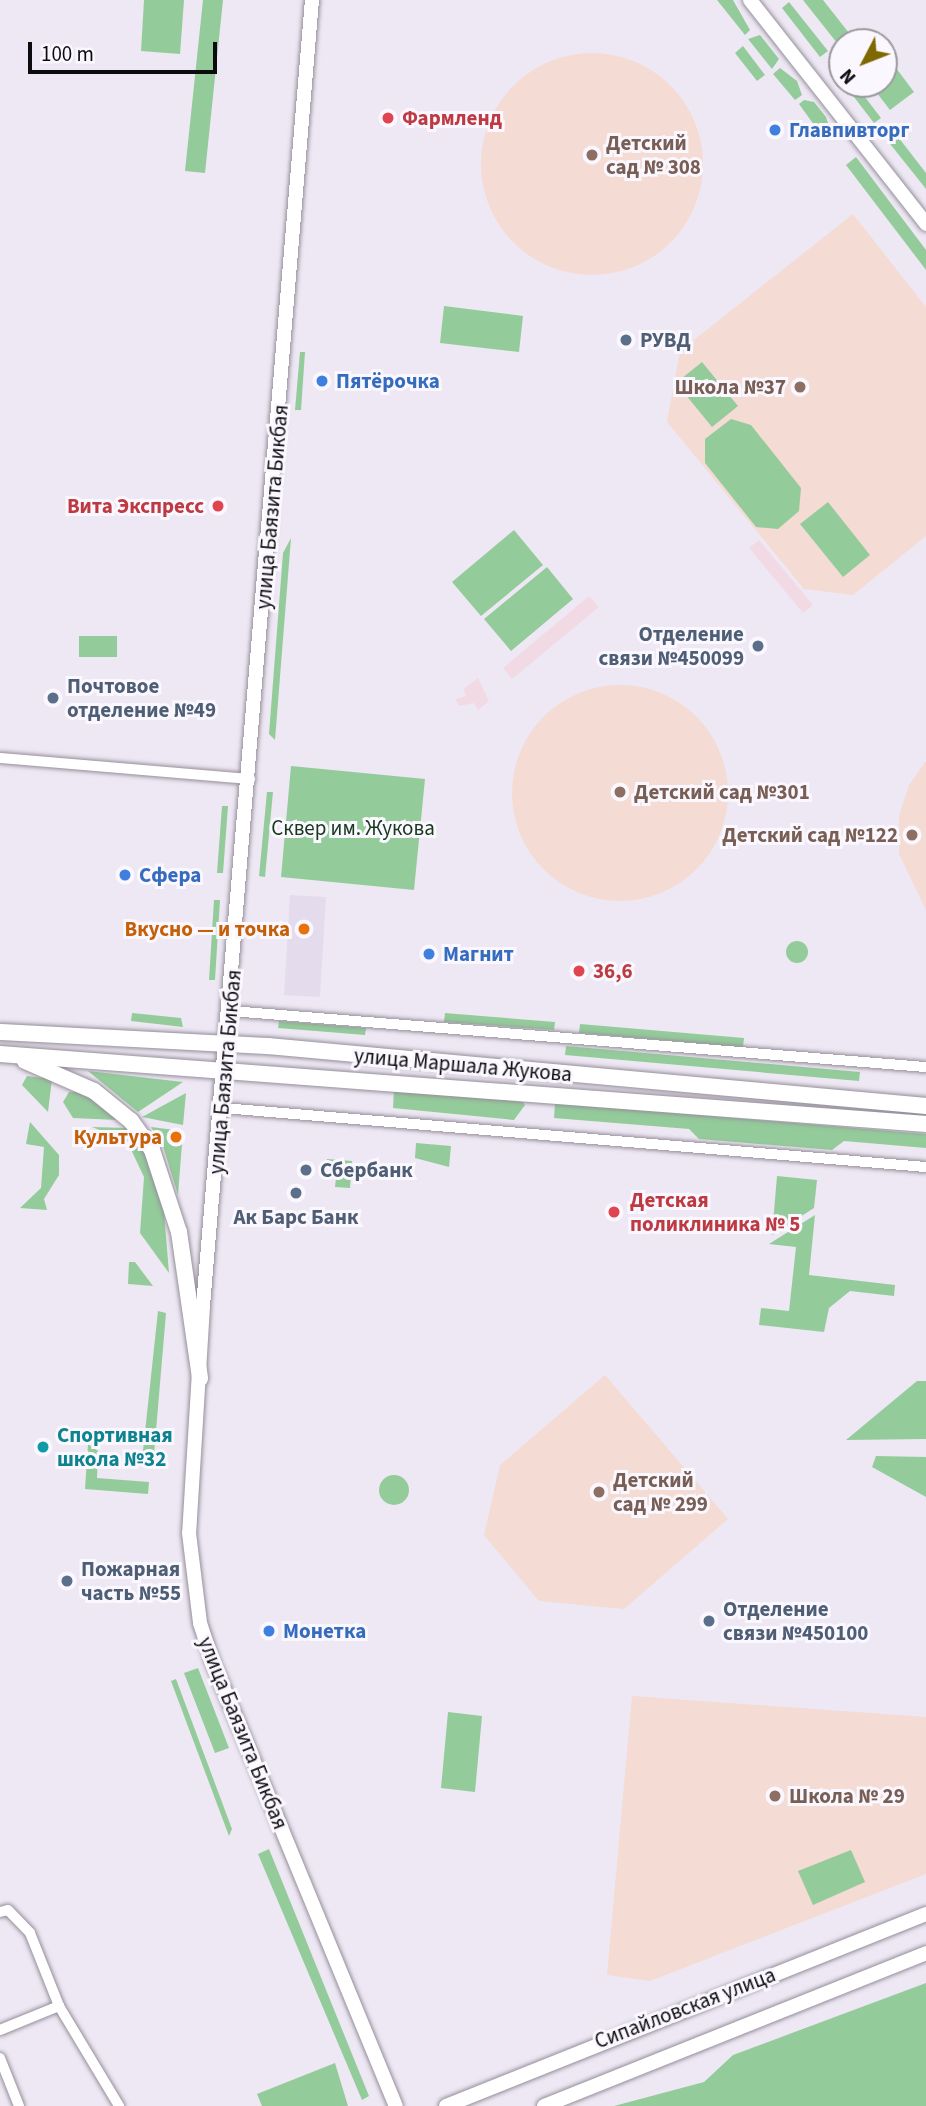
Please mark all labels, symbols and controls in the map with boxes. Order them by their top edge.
scale bar [32,28,220,72]
north arrow [828,28,898,98]
text: 100 m [41,39,94,69]
text: N [834,62,863,90]
place label: Фармленд [402,105,502,131]
marker: Фармленд [380,110,396,126]
place label: Главпивторг [789,117,909,143]
marker: Главпивторг [767,122,783,138]
place label: Детский сад № 308 [606,130,701,180]
marker: Детский сад № 308 [584,147,600,163]
place label: РУВД [640,327,691,353]
marker: РУВД [618,332,634,348]
place label: Пятёрочка [336,368,440,394]
marker: Пятёрочка [314,373,330,389]
place label: Школа №37 [674,374,786,400]
marker: Школа №37 [792,379,808,395]
street label: улица Баязита Бикбая [251,404,293,610]
place label: Вита Экспресс [67,493,204,519]
marker: Вита Экспресс [210,498,226,514]
place label: Отделение связи №450099 [599,621,744,671]
marker: Отделение связи №450099 [750,638,766,654]
place label: Почтовое отделение №49 [67,673,216,723]
marker: Почтовое отделение №49 [45,690,61,706]
place label: Детский сад №301 [634,779,810,805]
marker: Детский сад №301 [612,784,628,800]
park label: Сквер им. Жукова [271,815,435,841]
place label: Детский сад №122 [722,822,898,848]
marker: Детский сад №122 [904,827,920,843]
place label: Сфера [139,862,201,888]
marker: Сфера [117,867,133,883]
place label: Вкусно — и точка [125,916,290,942]
marker: Вкусно — и точка [296,921,312,937]
place label: Магнит [443,941,514,967]
marker: Магнит [421,946,437,962]
place label: 36,6 [593,958,633,984]
marker: 36,6 [571,963,587,979]
street label: улица Баязита Бикбая [204,969,246,1175]
street label: улица Маршала Жукова [353,1043,573,1087]
place label: Культура [73,1124,162,1150]
marker: Культура [168,1129,184,1145]
place label: Сбербанк [320,1157,413,1183]
marker: Сбербанк [298,1162,314,1178]
marker: Ак Барс Банк [288,1185,304,1201]
place label: Детская поликлиника № 5 [630,1187,800,1237]
marker: Детская поликлиника № 5 [604,1202,624,1222]
place label: Ак Барс Банк [234,1204,358,1230]
place label: Спортивная школа №32 [57,1422,173,1472]
marker: Спортивная школа №32 [35,1439,51,1455]
place label: Детский сад № 299 [613,1467,708,1517]
marker: Детский сад № 299 [591,1484,607,1500]
place label: Пожарная часть №55 [81,1556,181,1606]
marker: Пожарная часть №55 [59,1573,75,1589]
place label: Отделение связи №450100 [723,1596,868,1646]
marker: Отделение связи №450100 [701,1613,717,1629]
place label: Монетка [283,1618,366,1644]
marker: Монетка [261,1623,277,1639]
street label: улица Баязита Бикбая [193,1633,293,1833]
place label: Школа № 29 [789,1783,905,1809]
marker: Школа № 29 [767,1788,783,1804]
street label: Сипайловская улица [591,1962,779,2054]

